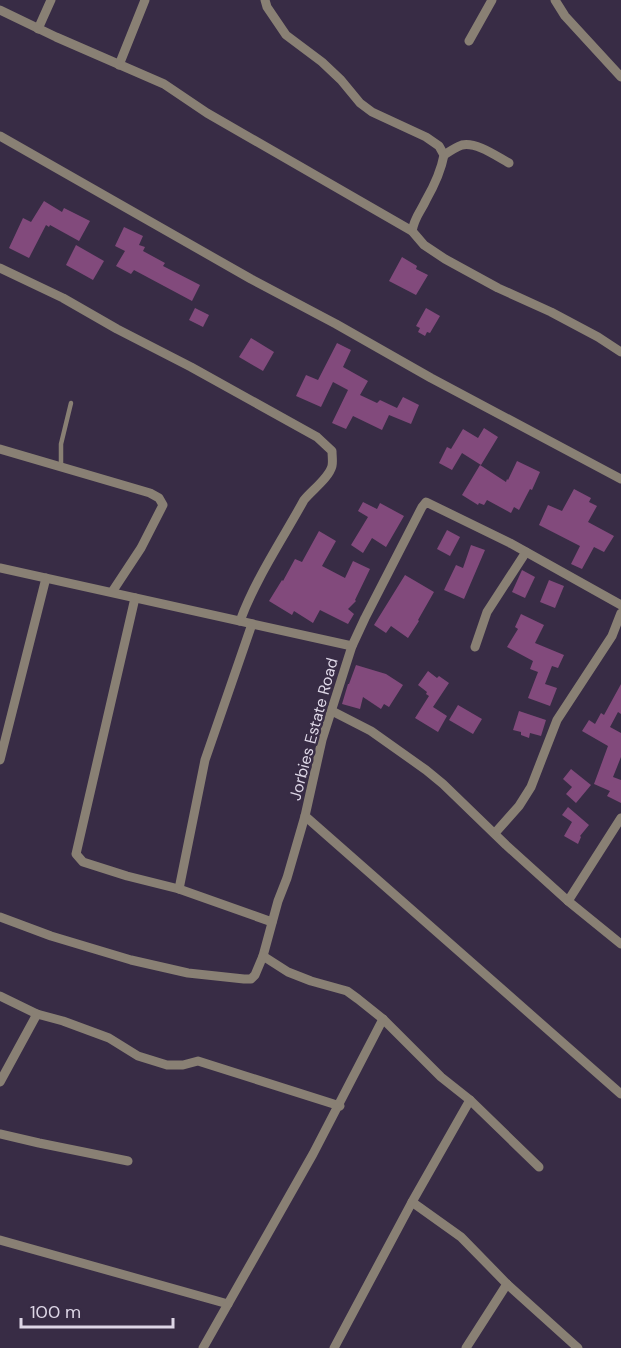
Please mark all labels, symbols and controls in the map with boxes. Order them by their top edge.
street label: Jorbies Estate Road [284,656,343,803]
scale bar [21,1291,172,1329]
text: 100 m [30,1300,81,1324]

